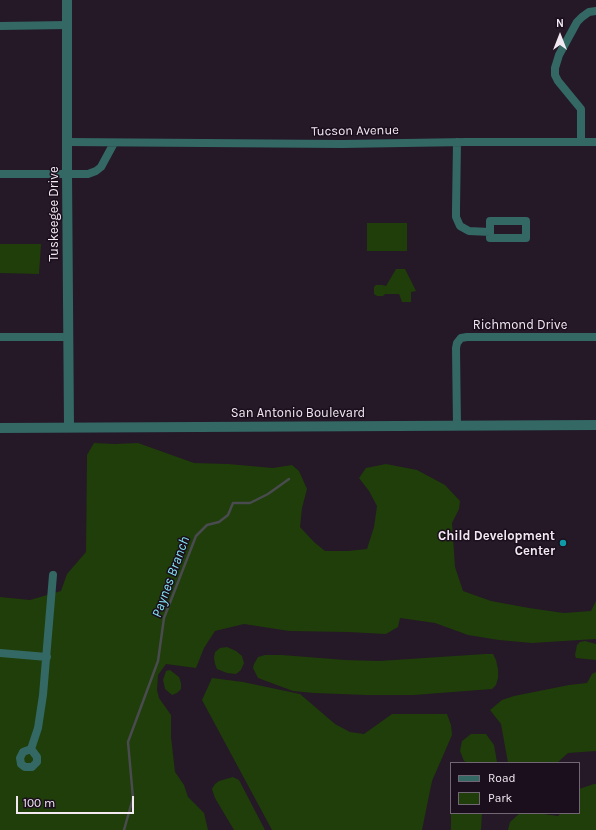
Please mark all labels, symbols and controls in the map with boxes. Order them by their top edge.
north arrow [540,16,580,56]
text: N [556,17,564,30]
street label: Tucson Avenue [311,122,399,140]
street label: Tuskeegee Drive [46,166,62,262]
street label: Richmond Drive [473,317,567,333]
street label: San Antonio Boulevard [231,405,365,421]
place label: Child Development Center [438,528,555,559]
water label: Paynes Branch [149,534,193,620]
marker: Child Development Center [558,538,568,548]
legend [450,762,580,814]
text: Road [488,771,516,785]
scale bar [18,788,136,814]
text: Park [488,791,512,805]
text: 100 m [23,796,55,810]

